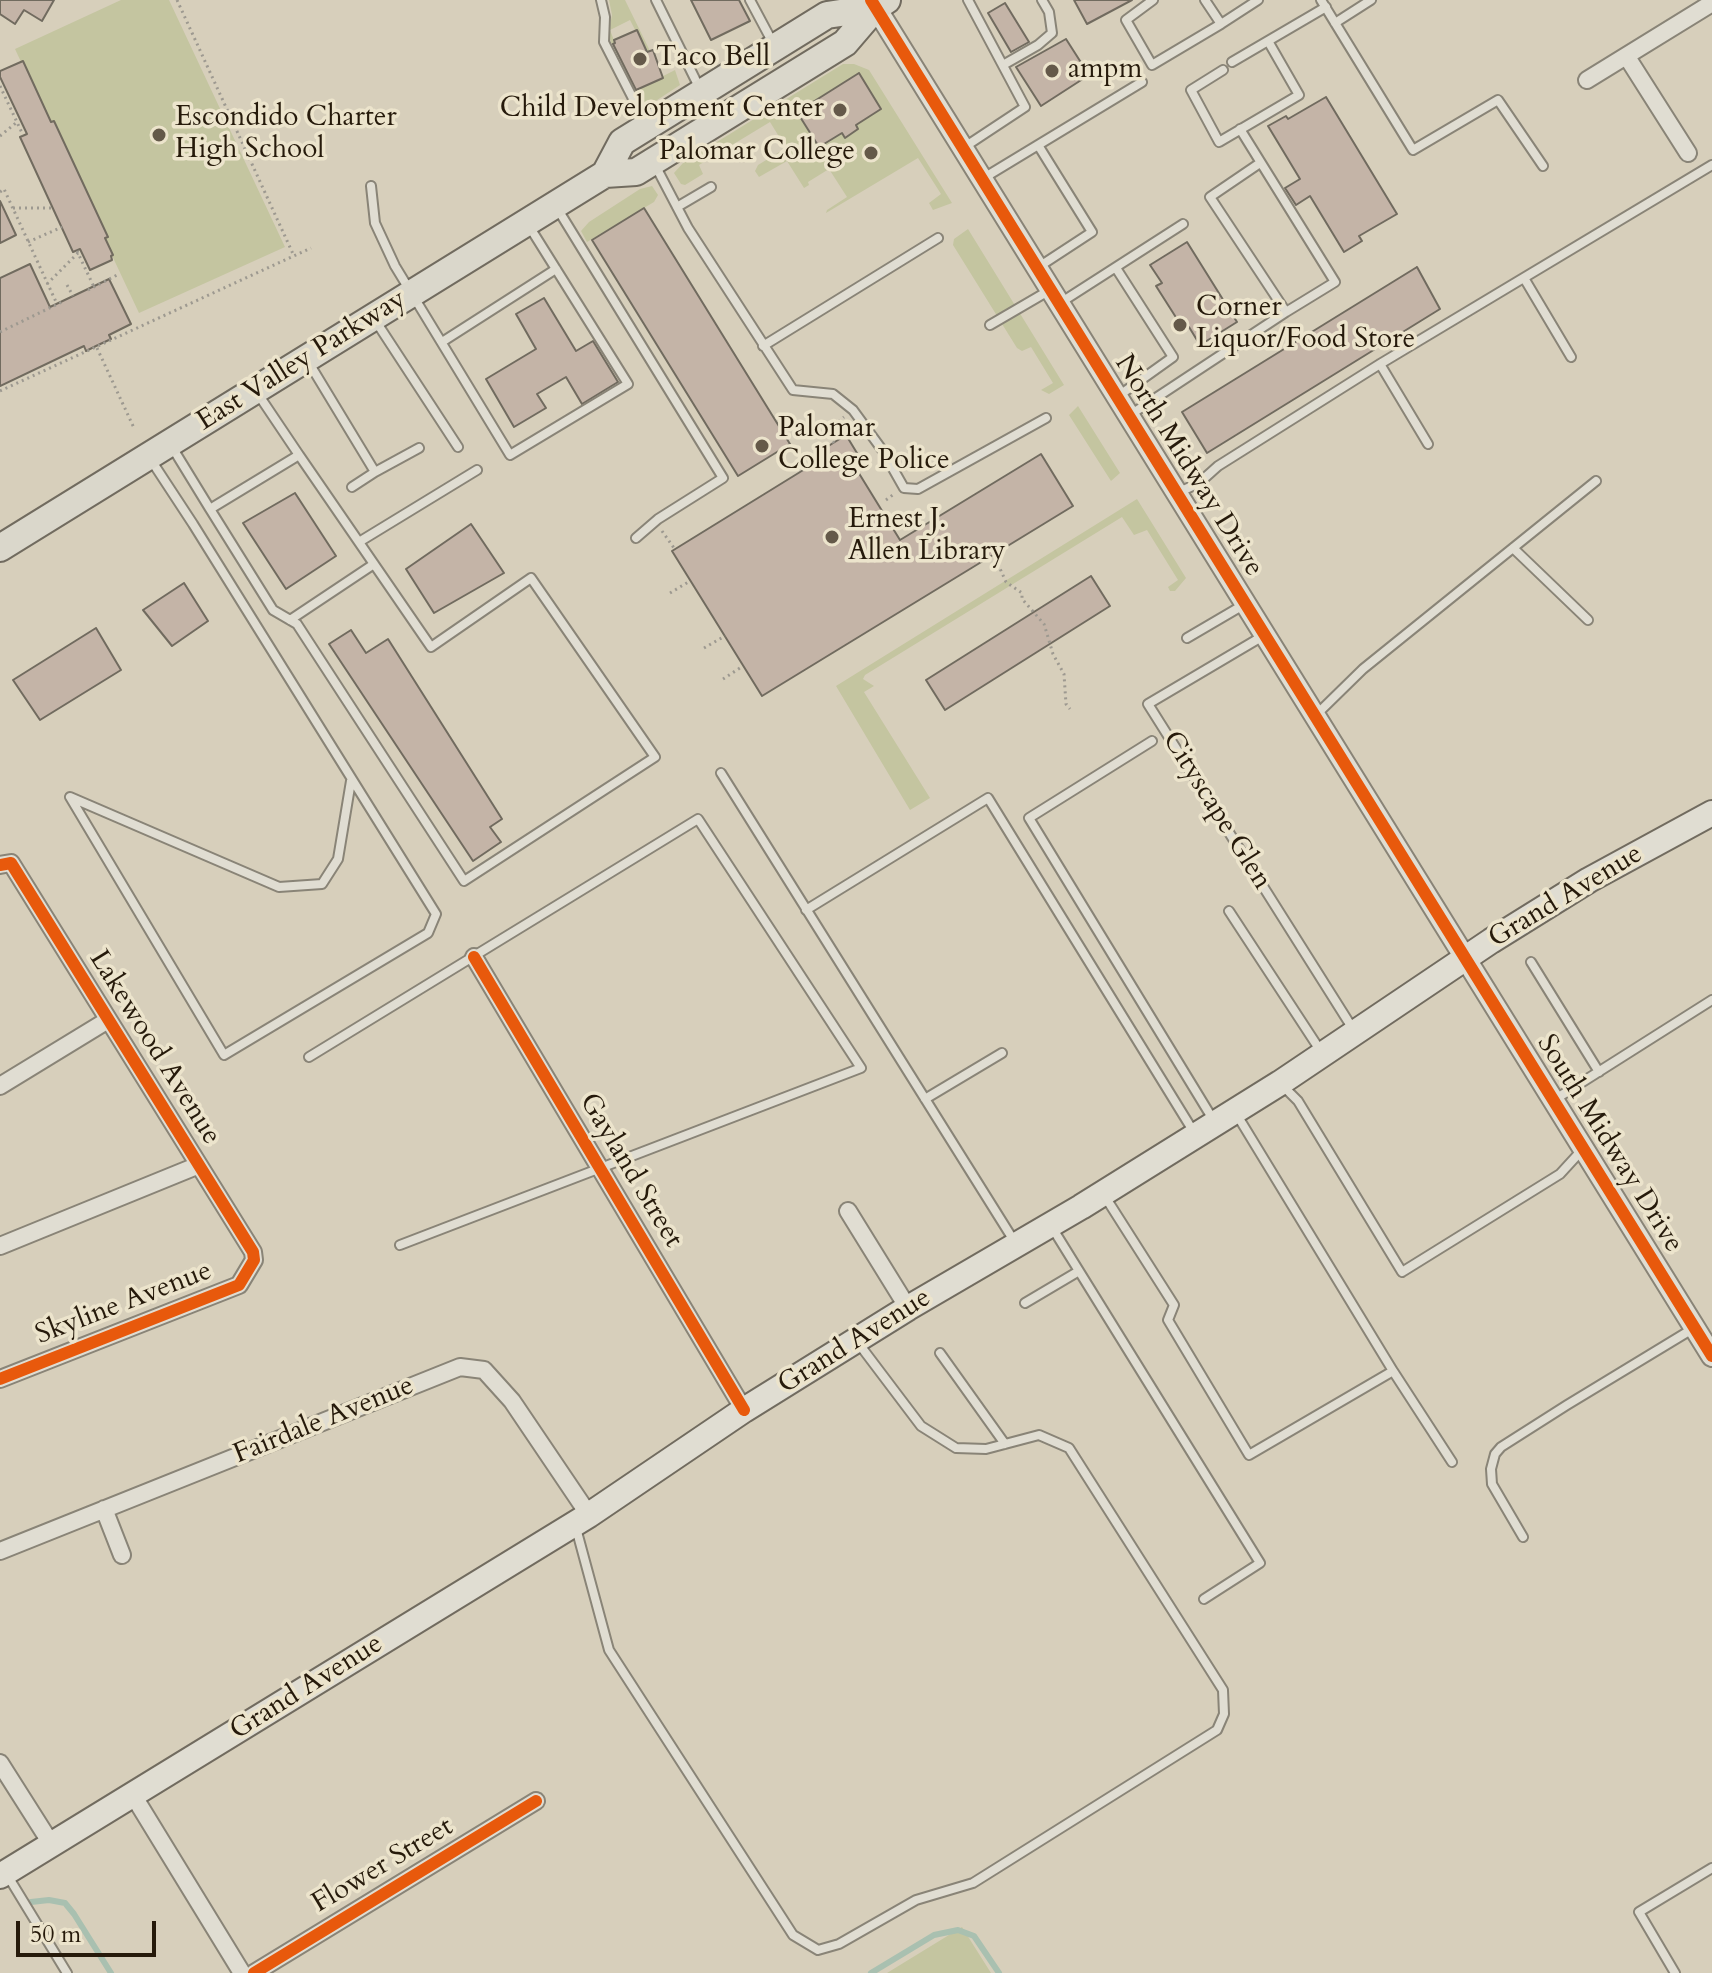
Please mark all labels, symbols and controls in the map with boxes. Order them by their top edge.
place label: Taco Bell [656,42,770,76]
marker: Taco Bell [631,50,649,68]
place label: ampm [1068,54,1142,88]
marker: ampm [1043,62,1061,80]
place label: Child Development Center [500,93,824,127]
marker: Child Development Center [831,101,849,119]
place label: Escondido Charter High School [175,102,397,168]
marker: Escondido Charter High School [150,126,168,144]
place label: Palomar College [659,136,855,170]
marker: Palomar College [862,144,880,162]
street label: East Valley Parkway [191,283,413,439]
place label: Corner Liquor/Food Store [1196,292,1415,358]
marker: Corner Liquor/Food Store [1171,316,1189,334]
street label: North Midway Drive [1106,349,1270,583]
place label: Palomar College Police [778,413,950,479]
marker: Palomar College Police [753,437,771,455]
place label: Ernest J. Allen Library [848,504,1005,570]
marker: Ernest J. Allen Library [823,528,841,546]
street label: Cityscape Glen [1154,726,1278,896]
street label: Grand Avenue [1483,838,1649,956]
street label: Lakewood Avenue [81,945,227,1151]
street label: South Midway Drive [1529,1029,1689,1259]
street label: Gayland Street [571,1088,689,1254]
street label: Skyline Avenue [31,1255,217,1353]
street label: Grand Avenue [772,1282,938,1402]
street label: Fairdale Avenue [229,1370,419,1472]
street label: Grand Avenue [224,1628,390,1748]
street label: Flower Street [306,1811,460,1921]
scale bar [20,1905,160,1955]
text: 50 m [30,1918,81,1951]

